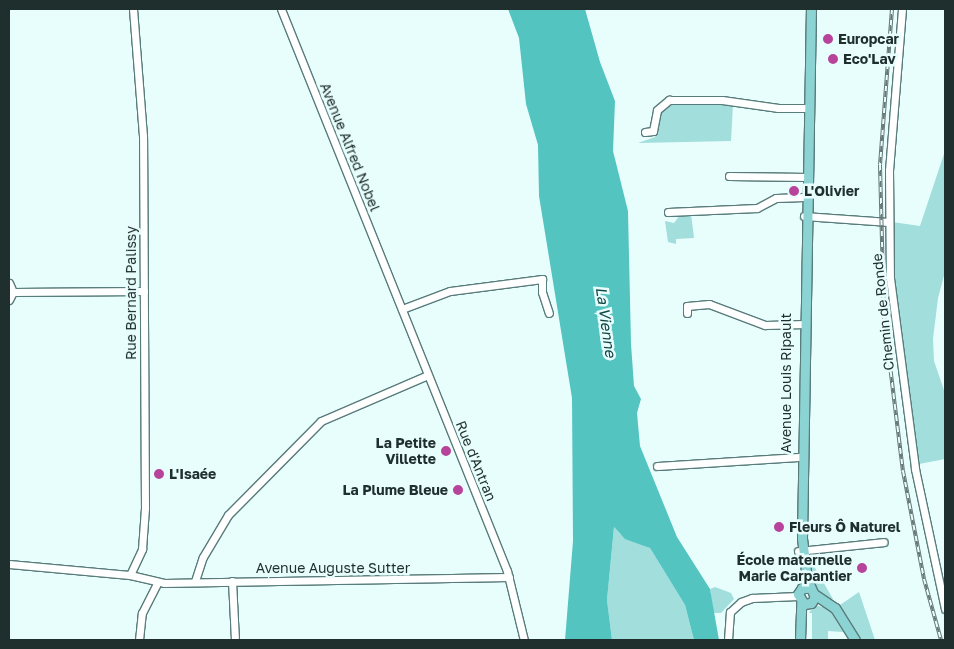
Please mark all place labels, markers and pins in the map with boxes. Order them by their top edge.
place label: Europcar [838,31,899,47]
marker: Europcar [822,33,834,45]
place label: Eco'Lav [843,51,896,67]
marker: Eco'Lav [827,53,839,65]
place label: L'Olivier [804,183,859,199]
marker: L'Olivier [788,185,800,197]
place label: La Petite Villette [376,435,436,468]
marker: La Petite Villette [440,445,452,457]
place label: L'Isaée [169,466,216,482]
marker: L'Isaée [153,468,165,480]
place label: La Plume Bleue [343,482,448,498]
marker: La Plume Bleue [452,484,464,496]
place label: Fleurs Ô Naturel [789,519,901,535]
marker: Fleurs Ô Naturel [773,521,785,533]
place label: École maternelle Marie Carpantier [737,552,852,584]
marker: École maternelle Marie Carpantier [856,562,868,574]

